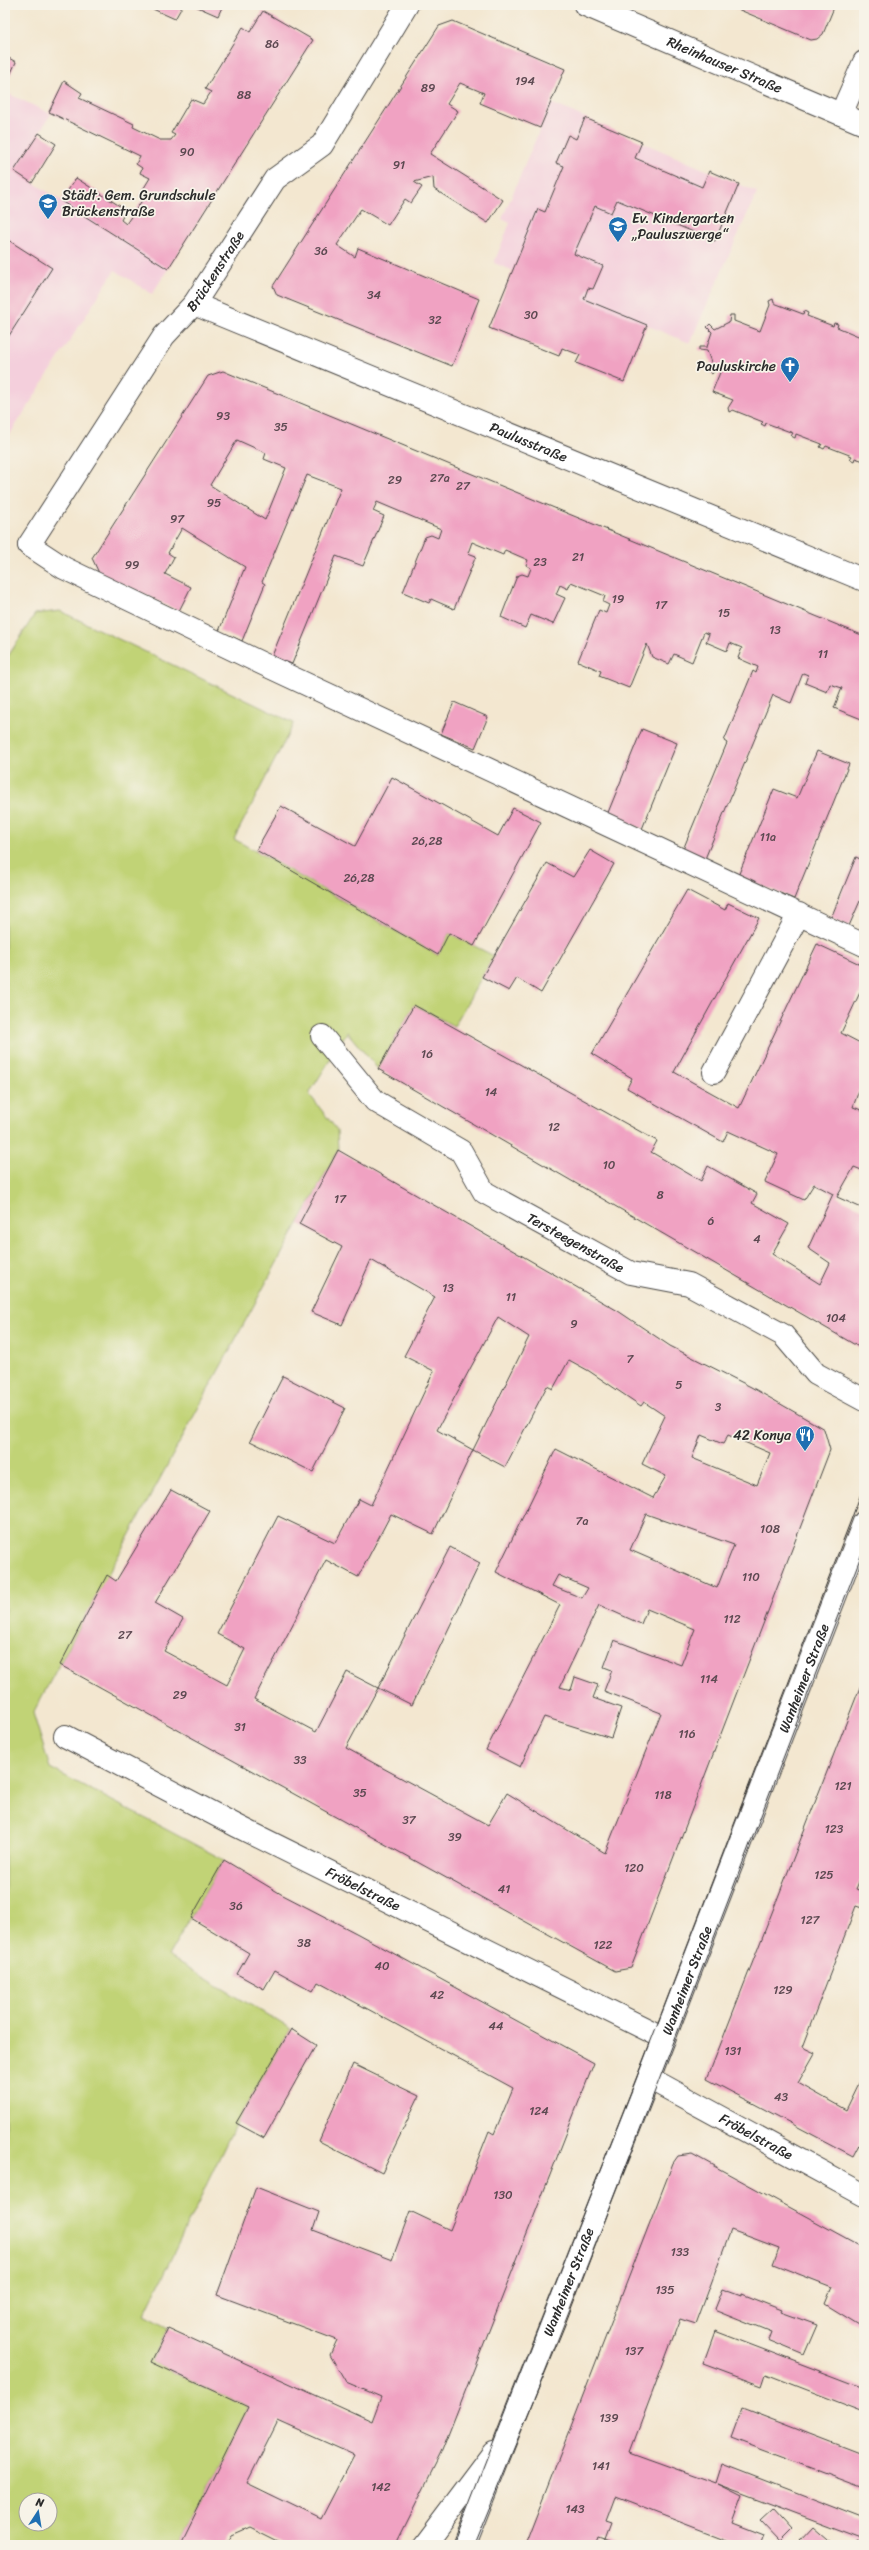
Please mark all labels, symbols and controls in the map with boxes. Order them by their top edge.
street label: Rheinhauser Straße [663,29,787,100]
house number: 86 [265,33,279,55]
house number: 194 [515,70,536,92]
house number: 89 [421,77,435,99]
house number: 88 [237,84,251,106]
house number: 90 [180,141,195,163]
house number: 91 [393,154,405,176]
place label: Städt. Gem. Grundschule Brückenstraße [62,183,216,224]
school or university icon: Städt. Gem. Grundschule Brückenstraße [37,192,59,220]
place label: Ev. Kindergarten „Pauluszwerge“ [631,206,734,247]
school or university icon: Ev. Kindergarten „Pauluszwerge“ [607,215,629,243]
street label: Brückenstraße [180,225,251,318]
house number: 36 [314,240,328,262]
house number: 34 [367,284,382,306]
house number: 30 [524,304,538,326]
house number: 32 [428,309,442,331]
place label: Pauluskirche [696,354,776,379]
church icon: Pauluskirche [779,355,801,383]
house number: 93 [216,405,230,427]
street label: Paulusstraße [486,415,572,469]
house number: 35 [274,416,288,438]
house number: 27a [430,467,450,489]
house number: 29 [388,469,402,491]
house number: 27 [456,475,471,497]
house number: 95 [207,492,221,514]
house number: 97 [170,508,185,530]
house number: 21 [572,546,584,568]
house number: 23 [533,551,547,573]
house number: 99 [125,554,139,576]
house number: 19 [612,588,624,610]
house number: 17 [655,594,668,616]
house number: 15 [718,602,730,624]
house number: 13 [769,619,781,641]
house number: 11 [818,643,828,665]
house number: 11a [760,826,776,848]
house number: 26,28 [411,830,443,852]
house number: 26,28 [343,867,375,889]
house number: 16 [421,1043,433,1065]
house number: 14 [485,1081,498,1103]
house number: 12 [548,1116,560,1138]
house number: 10 [603,1154,616,1176]
house number: 8 [656,1184,664,1206]
house number: 17 [334,1188,347,1210]
street label: Tersteegenstraße [522,1205,629,1280]
house number: 6 [708,1210,715,1232]
house number: 4 [753,1228,761,1250]
house number: 13 [442,1277,454,1299]
house number: 11 [506,1286,516,1308]
house number: 104 [826,1307,847,1329]
house number: 9 [570,1313,578,1335]
house number: 7 [627,1348,635,1370]
house number: 5 [675,1374,683,1396]
house number: 3 [715,1396,722,1418]
place label: 42 Konya [733,1423,792,1448]
restaurant icon: 42 Konya [794,1424,816,1452]
house number: 7a [576,1510,588,1532]
house number: 108 [760,1518,780,1540]
house number: 110 [742,1566,760,1588]
house number: 112 [723,1608,741,1630]
street label: Wanheimer Straße [771,1620,836,1736]
house number: 27 [118,1624,133,1646]
house number: 114 [700,1668,718,1690]
house number: 29 [173,1684,187,1706]
house number: 31 [234,1716,246,1738]
house number: 116 [678,1723,696,1745]
house number: 33 [293,1749,307,1771]
house number: 121 [834,1775,852,1797]
house number: 35 [353,1782,367,1804]
house number: 118 [654,1784,672,1806]
house number: 37 [402,1809,417,1831]
house number: 123 [825,1818,844,1840]
house number: 39 [448,1826,462,1848]
house number: 120 [624,1857,644,1879]
street label: Fröbelstraße [321,1859,405,1918]
house number: 125 [814,1864,834,1886]
house number: 41 [498,1878,510,1900]
house number: 36 [229,1895,243,1917]
house number: 127 [801,1909,821,1931]
street label: Wanheimer Straße [654,1922,719,2039]
house number: 38 [297,1932,311,1954]
house number: 122 [594,1934,613,1956]
house number: 40 [374,1955,390,1977]
house number: 129 [773,1979,793,2001]
house number: 42 [430,1984,444,2006]
house number: 44 [488,2015,504,2037]
house number: 131 [725,2040,741,2062]
house number: 43 [774,2086,788,2108]
house number: 124 [529,2100,549,2122]
street label: Fröbelstraße [715,2106,798,2167]
house number: 130 [493,2184,513,2206]
street label: Wanheimer Straße [535,2223,601,2340]
house number: 133 [671,2241,690,2263]
house number: 135 [655,2279,675,2301]
house number: 137 [625,2340,644,2362]
house number: 139 [599,2407,619,2429]
house number: 141 [592,2455,610,2477]
house number: 142 [371,2476,391,2498]
north arrow [18,2492,58,2532]
text: N [33,2492,46,2513]
house number: 143 [565,2498,585,2520]

